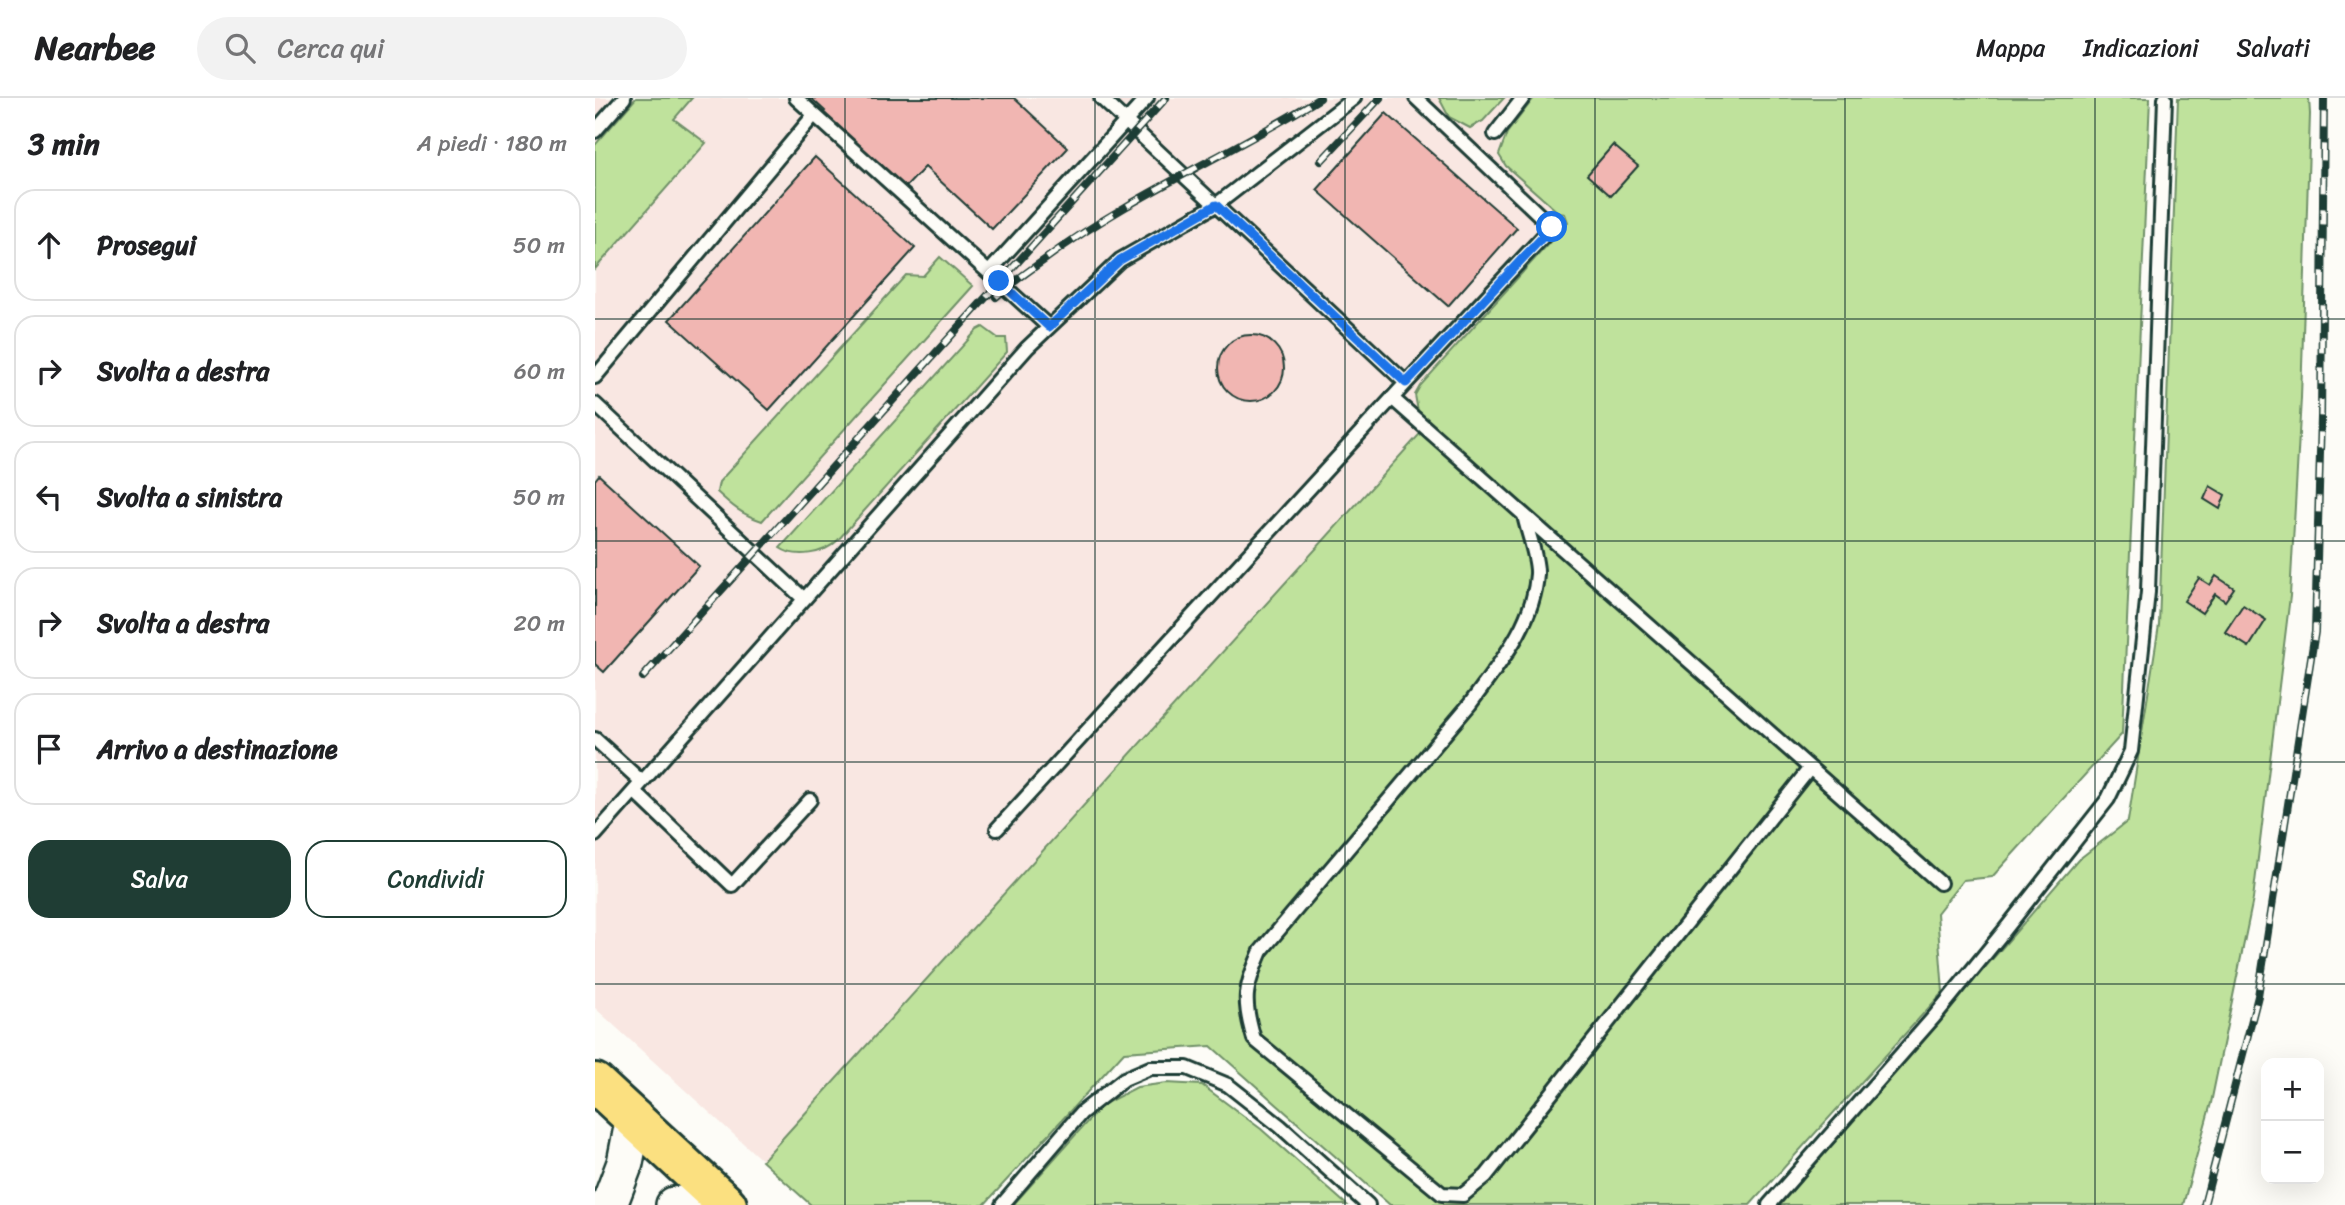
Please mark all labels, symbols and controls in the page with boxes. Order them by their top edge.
search box [197,17,687,80]
text: Nearbee [35,19,155,77]
text: Cerca qui [277,25,384,71]
text: Mappa [1976,27,2045,69]
text: Indicazioni [2083,27,2199,69]
text: Salvati [2237,27,2310,69]
icon: search [221,29,259,67]
text: 3 min [28,117,100,171]
text: A piedi · 180 m [417,123,567,164]
route start [1536,211,1567,242]
text: Prosegui [97,222,196,268]
text: 50 m [513,225,565,266]
icon: ahead [30,226,68,264]
route end [983,265,1014,296]
text: Svolta a destra [97,348,269,394]
text: 60 m [514,351,565,392]
icon: right [30,352,68,390]
text: Svolta a sinistra [97,474,282,520]
text: 50 m [513,477,565,518]
icon: left [30,478,68,516]
text: Svolta a destra [97,600,269,646]
text: 20 m [514,603,565,644]
icon: right [30,604,68,642]
text: Arrivo a destinazione [97,726,338,772]
icon: arrive [30,730,68,768]
button: Salva [28,840,291,918]
button: Condividi [305,840,567,918]
map controls [2261,1058,2324,1184]
button: + [2261,1058,2324,1121]
button: − [2261,1121,2324,1184]

